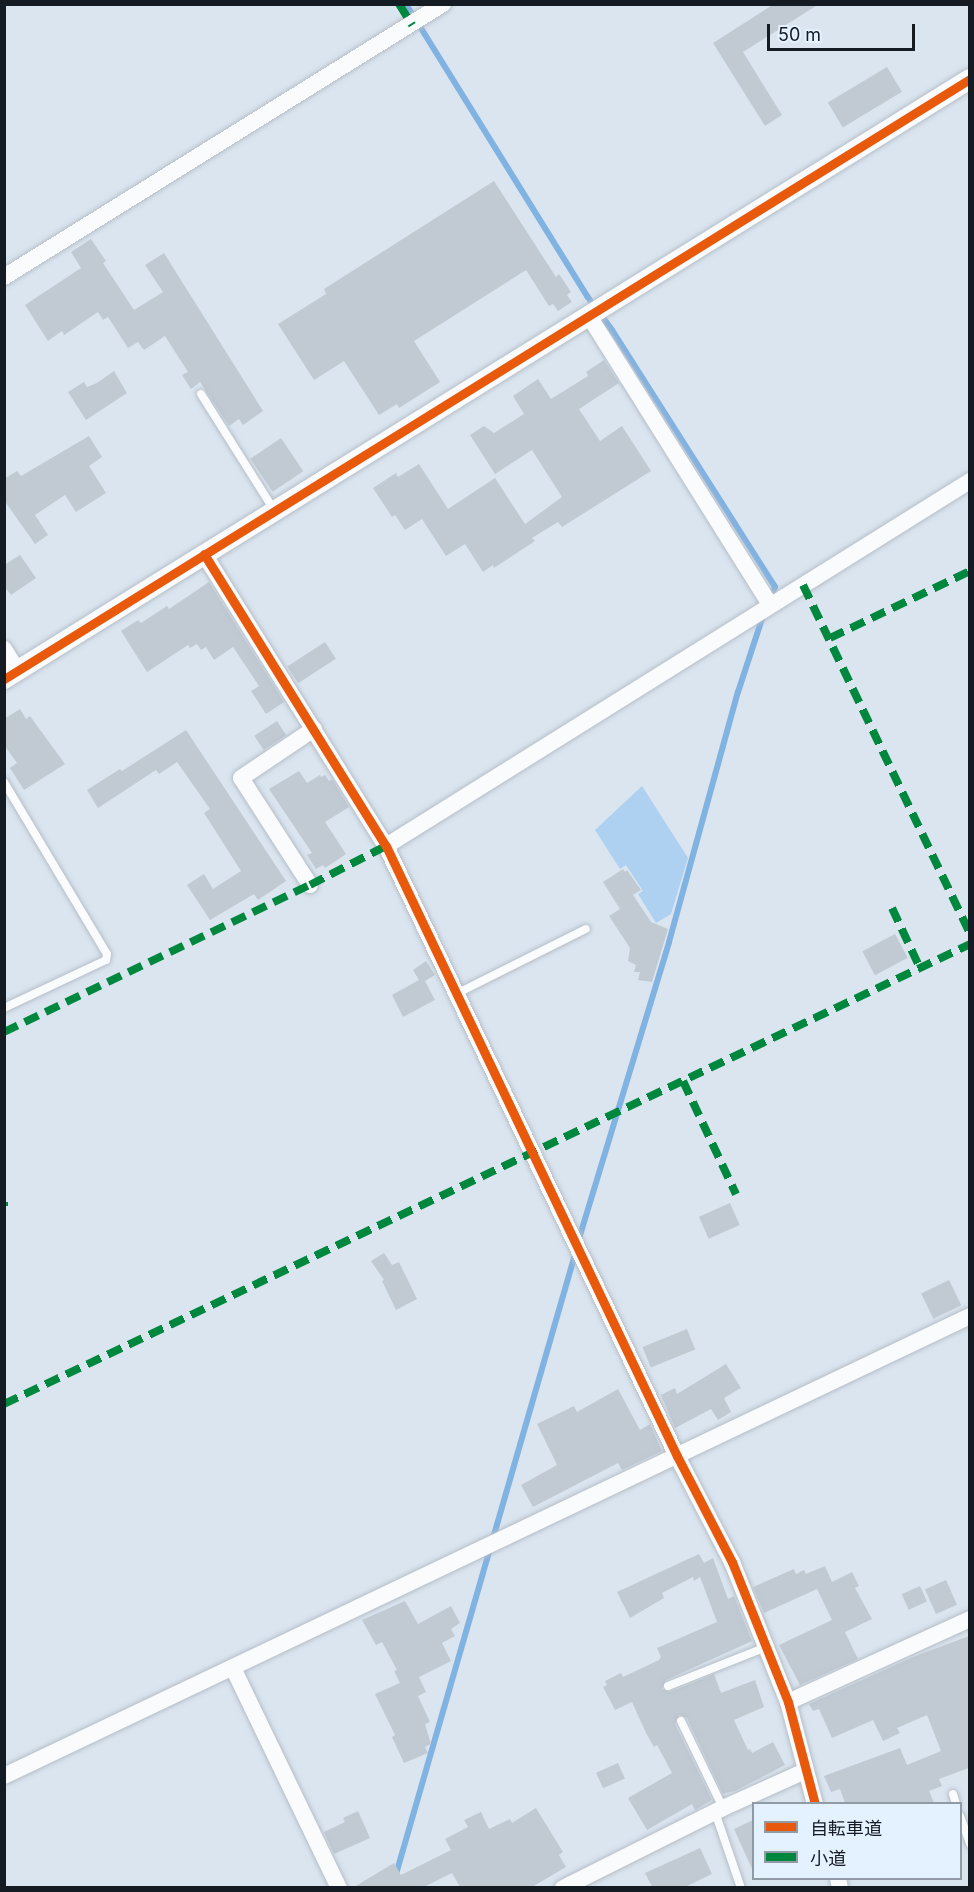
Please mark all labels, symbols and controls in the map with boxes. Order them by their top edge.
scale bar [770,12,918,50]
text: 50 m [778,24,821,45]
legend [752,1802,962,1880]
text: 自転車道 [810,1818,882,1839]
text: 小道 [810,1848,846,1869]

